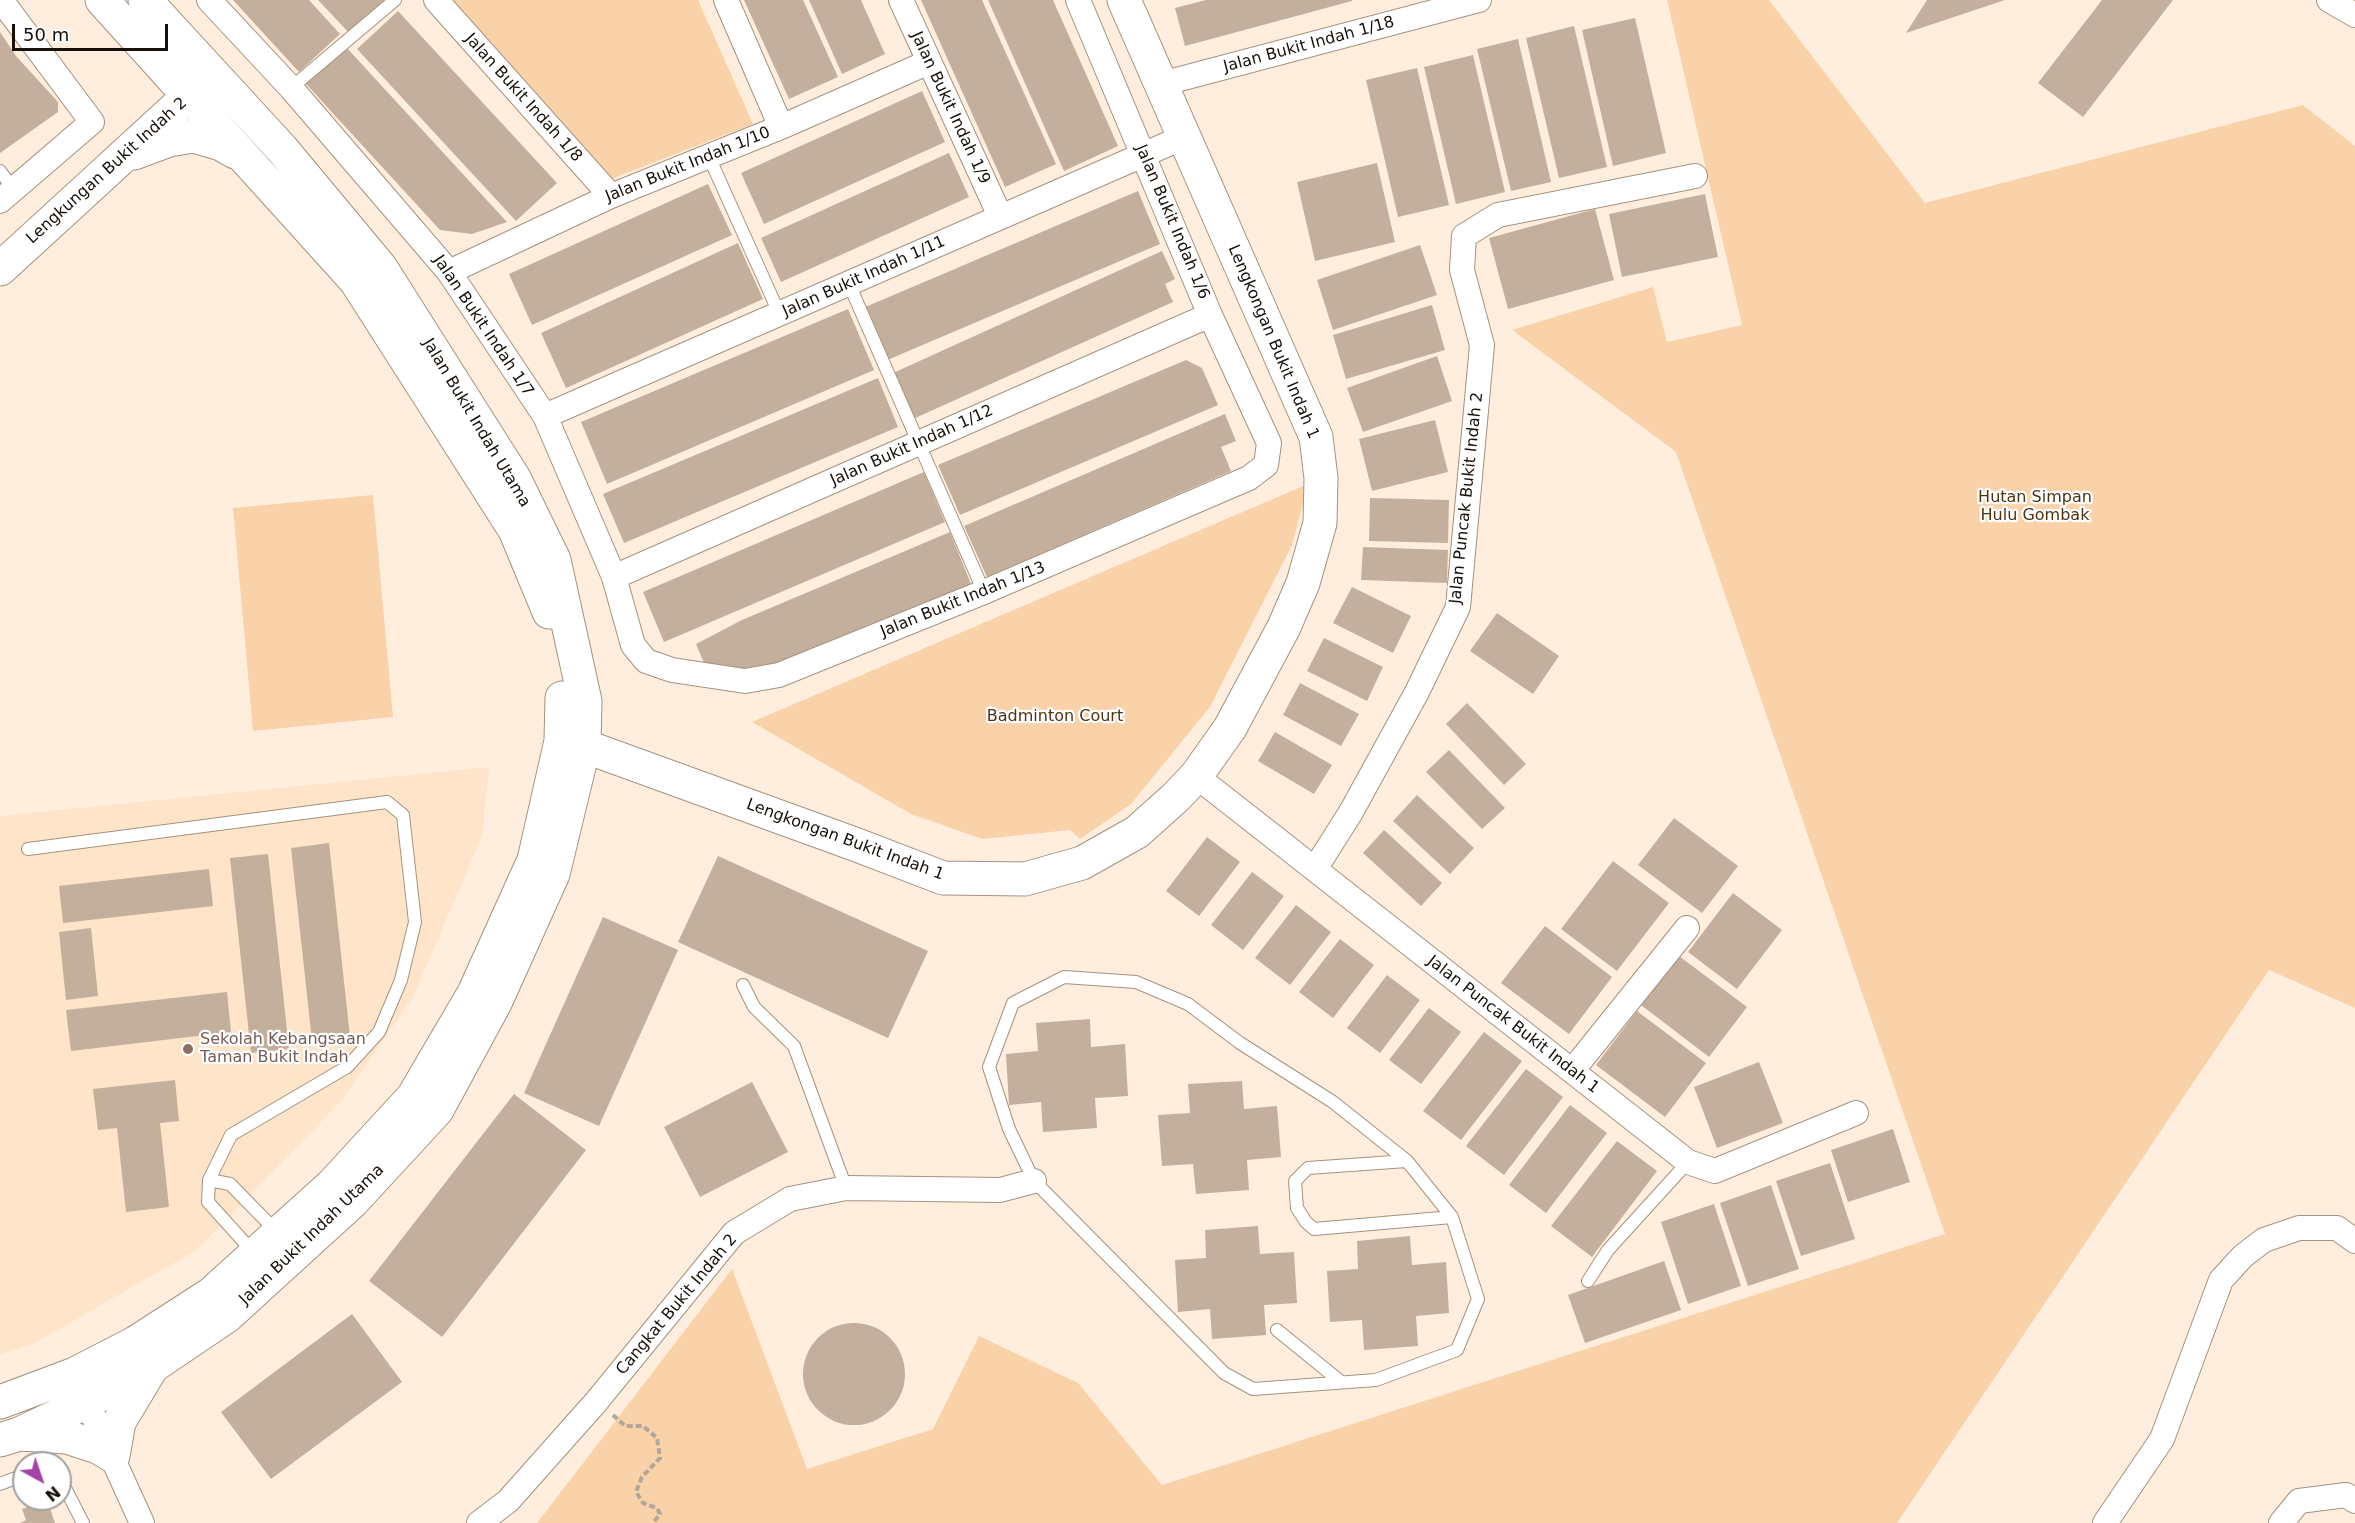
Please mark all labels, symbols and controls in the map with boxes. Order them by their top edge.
scale bar [15,12,171,50]
street label: Jalan Bukit Indah 1/18 [1221,13,1397,77]
text: 50 m [23,24,69,45]
street label: Jalan Bukit Indah 1/9 [906,29,994,187]
street label: Jalan Bukit Indah 1/8 [460,30,586,166]
street label: Lengkungan Bukit Indah 2 [23,94,191,248]
street label: Jalan Bukit Indah 1/10 [603,123,773,207]
street label: Jalan Bukit Indah 1/6 [1131,142,1213,302]
street label: Jalan Bukit Indah 1/11 [780,232,948,322]
street label: Lengkongan Bukit Indah 1 [1223,242,1323,442]
street label: Jalan Bukit Indah 1/7 [429,252,537,400]
street label: Jalan Bukit Indah Utama [418,335,534,511]
street label: Jalan Puncak Bukit Indah 2 [1446,391,1488,605]
street label: Jalan Bukit Indah 1/12 [828,401,996,491]
park label: Hutan Simpan Hulu Gombak [1978,488,2092,526]
street label: Jalan Bukit Indah 1/13 [878,558,1048,642]
park label: Badminton Court [987,707,1123,727]
street label: Lengkongan Bukit Indah 1 [744,795,946,885]
street label: Jalan Puncak Bukit Indah 1 [1423,952,1603,1098]
place label: Sekolah Kebangsaan Taman Bukit Indah [200,1030,366,1068]
marker: Sekolah Kebangsaan Taman Bukit Indah [181,1042,195,1056]
street label: Jalan Bukit Indah Utama [236,1161,388,1309]
street label: Cangkat Bukit Indah 2 [612,1231,742,1379]
north arrow [12,1451,72,1511]
text: N [41,1482,64,1505]

